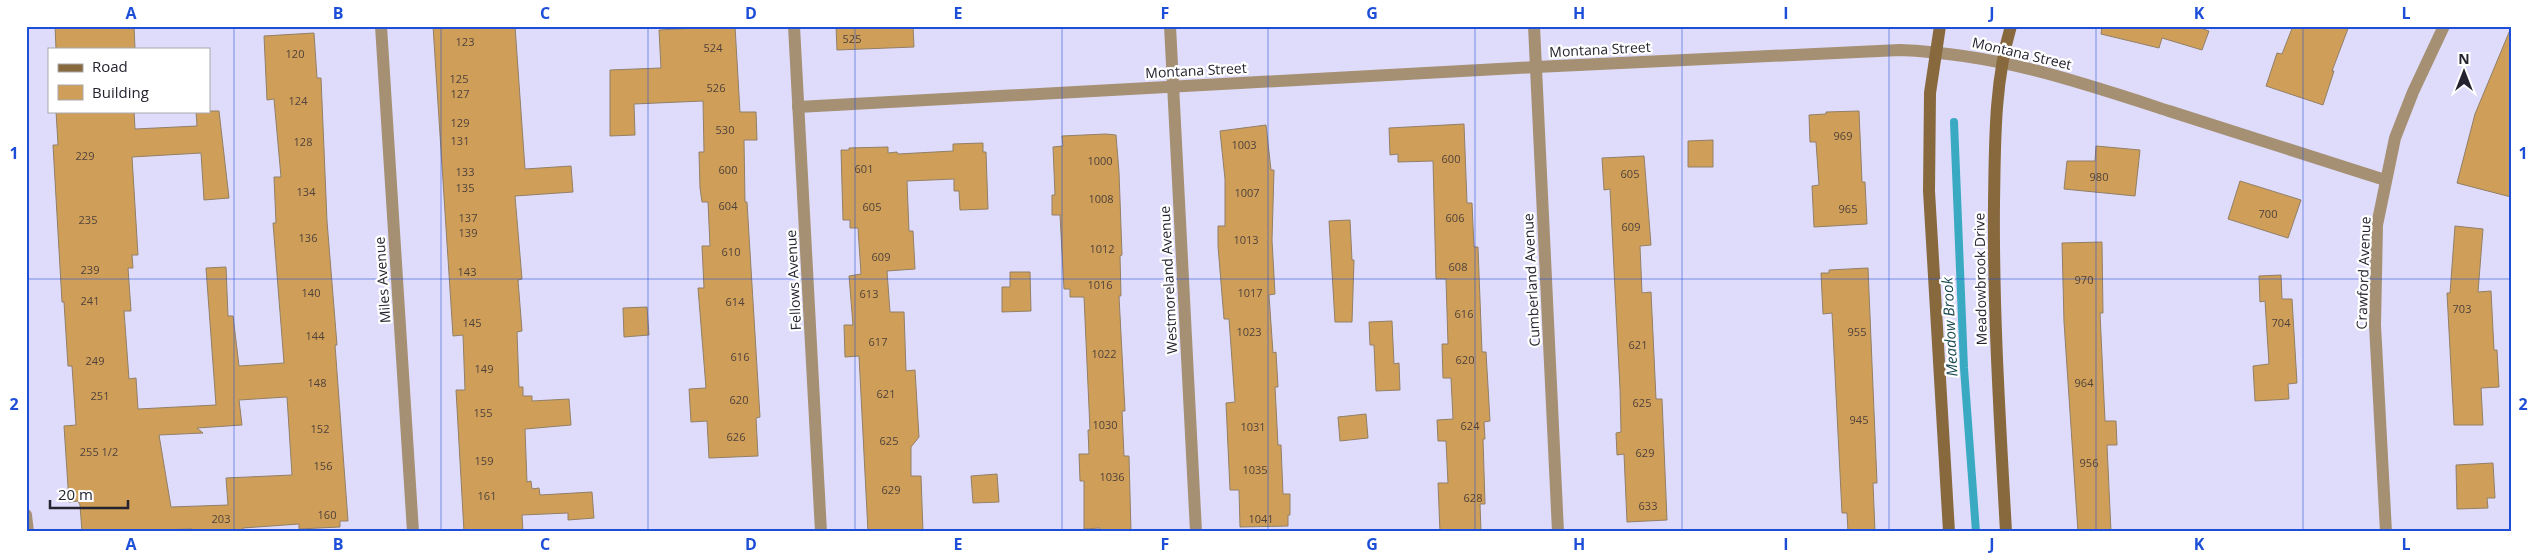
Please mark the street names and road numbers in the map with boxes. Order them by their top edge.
street label: Montana Street [1970,32,2074,74]
street label: Montana Street [1549,37,1651,61]
street label: Montana Street [1145,58,1247,82]
street label: Westmoreland Avenue [1155,205,1181,355]
street label: Meadowbrook Drive [1969,212,1991,345]
street label: Cumberland Avenue [1518,213,1544,347]
street label: Crawford Avenue [2352,216,2374,330]
street label: Fellows Avenue [781,229,805,331]
street label: Miles Avenue [369,236,394,324]

